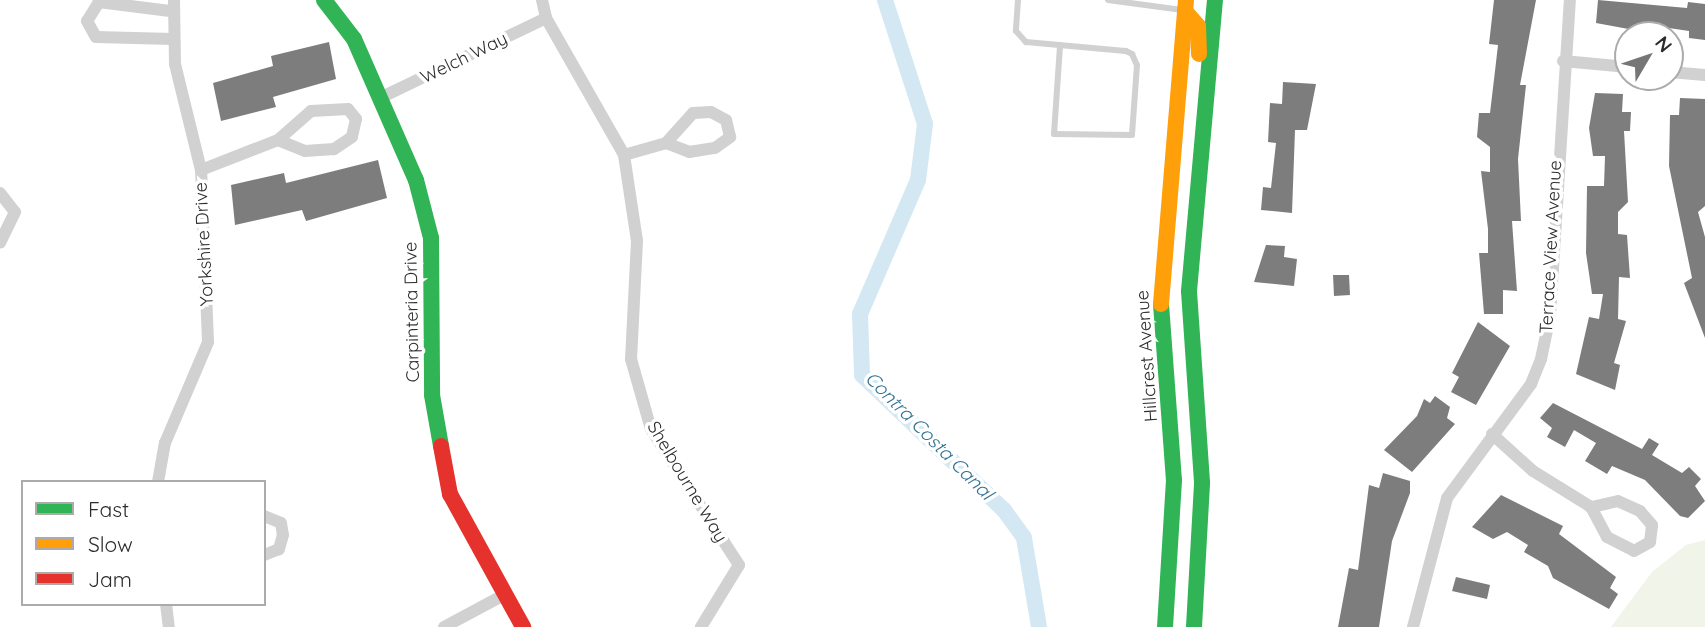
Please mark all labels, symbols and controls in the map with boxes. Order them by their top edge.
north arrow [1614,21,1684,91]
street label: Welch Way [417,28,511,88]
text: N [1650,31,1677,57]
street label: Terrace View Avenue [1536,160,1566,334]
street label: Yorkshire Drive [190,181,218,307]
street label: Carpinteria Drive [400,241,424,383]
street label: Hillcrest Avenue [1132,289,1162,423]
water label: Contra Costa Canal [860,367,998,505]
street label: Shelbourne Way [642,418,732,546]
legend [21,480,266,606]
text: Fast [88,496,129,522]
text: Slow [88,531,133,557]
text: Jam [88,566,132,592]

